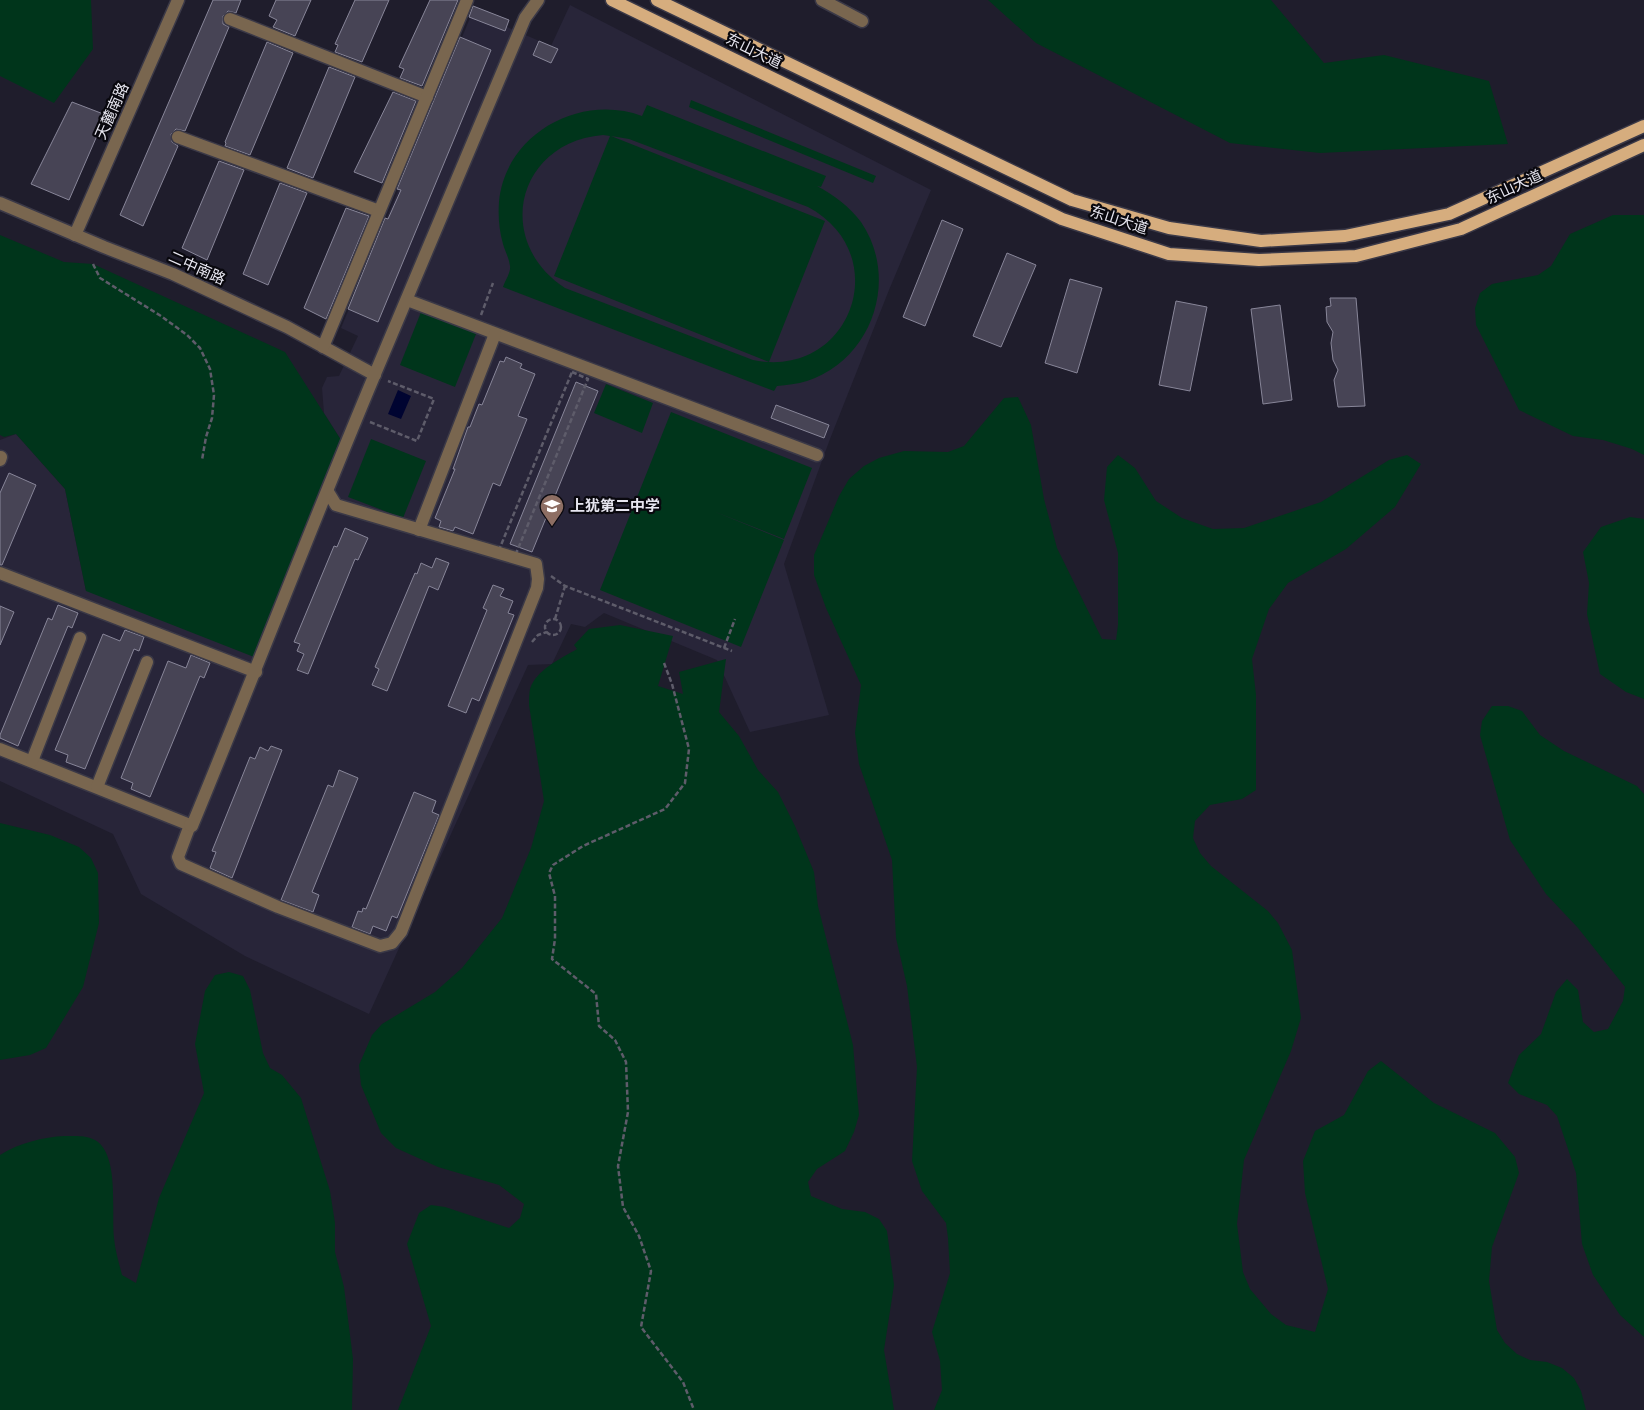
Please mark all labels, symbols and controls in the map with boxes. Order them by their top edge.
street label: 东山大道 [722,28,786,74]
street label: 天麓南路 [90,79,134,143]
street label: 东山大道 [1482,164,1546,210]
street label: 东山大道 [1087,200,1151,240]
street label: 二中南路 [165,246,229,290]
school or university icon: 上犹第二中学 [539,493,565,527]
place label: 上犹第二中学 [570,495,660,517]

